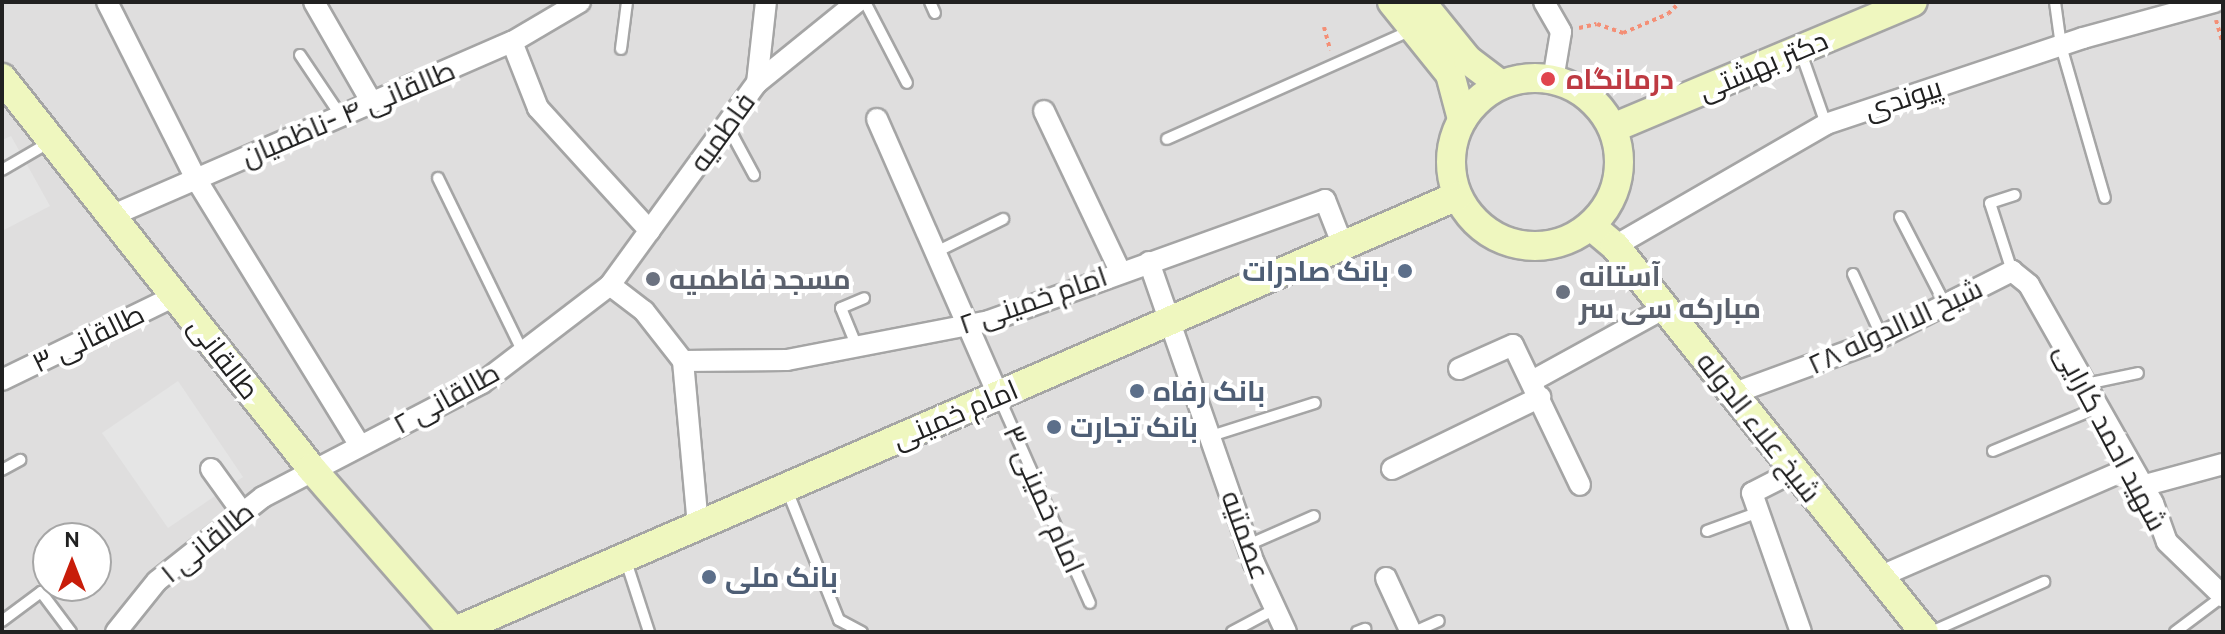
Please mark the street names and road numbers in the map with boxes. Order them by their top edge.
street label: دکتر بهشتی [1693,23,1833,107]
street label: طالقانی ۴ -ناظمیان [236,53,460,173]
street label: پیوندی [1860,70,1946,126]
street label: فاطمیه [682,86,762,178]
street label: امام خمینی ۲ [955,259,1111,341]
street label: شیخ الاالدوله ۲۸ [1802,271,1988,381]
street label: طالقانی ۳ [27,297,149,379]
street label: طالقانی [181,310,267,406]
street label: شهید احمد کارایی [2048,338,2174,536]
street label: شیخ علاء الدوله [1690,345,1828,509]
street label: طالقانی ۲ [387,355,505,441]
street label: امام خمینی [887,373,1023,455]
street label: امام خمینی ۳ [996,420,1092,578]
street label: عصمتیه [1214,486,1278,584]
street label: طالقانی ۱ [154,494,260,590]

